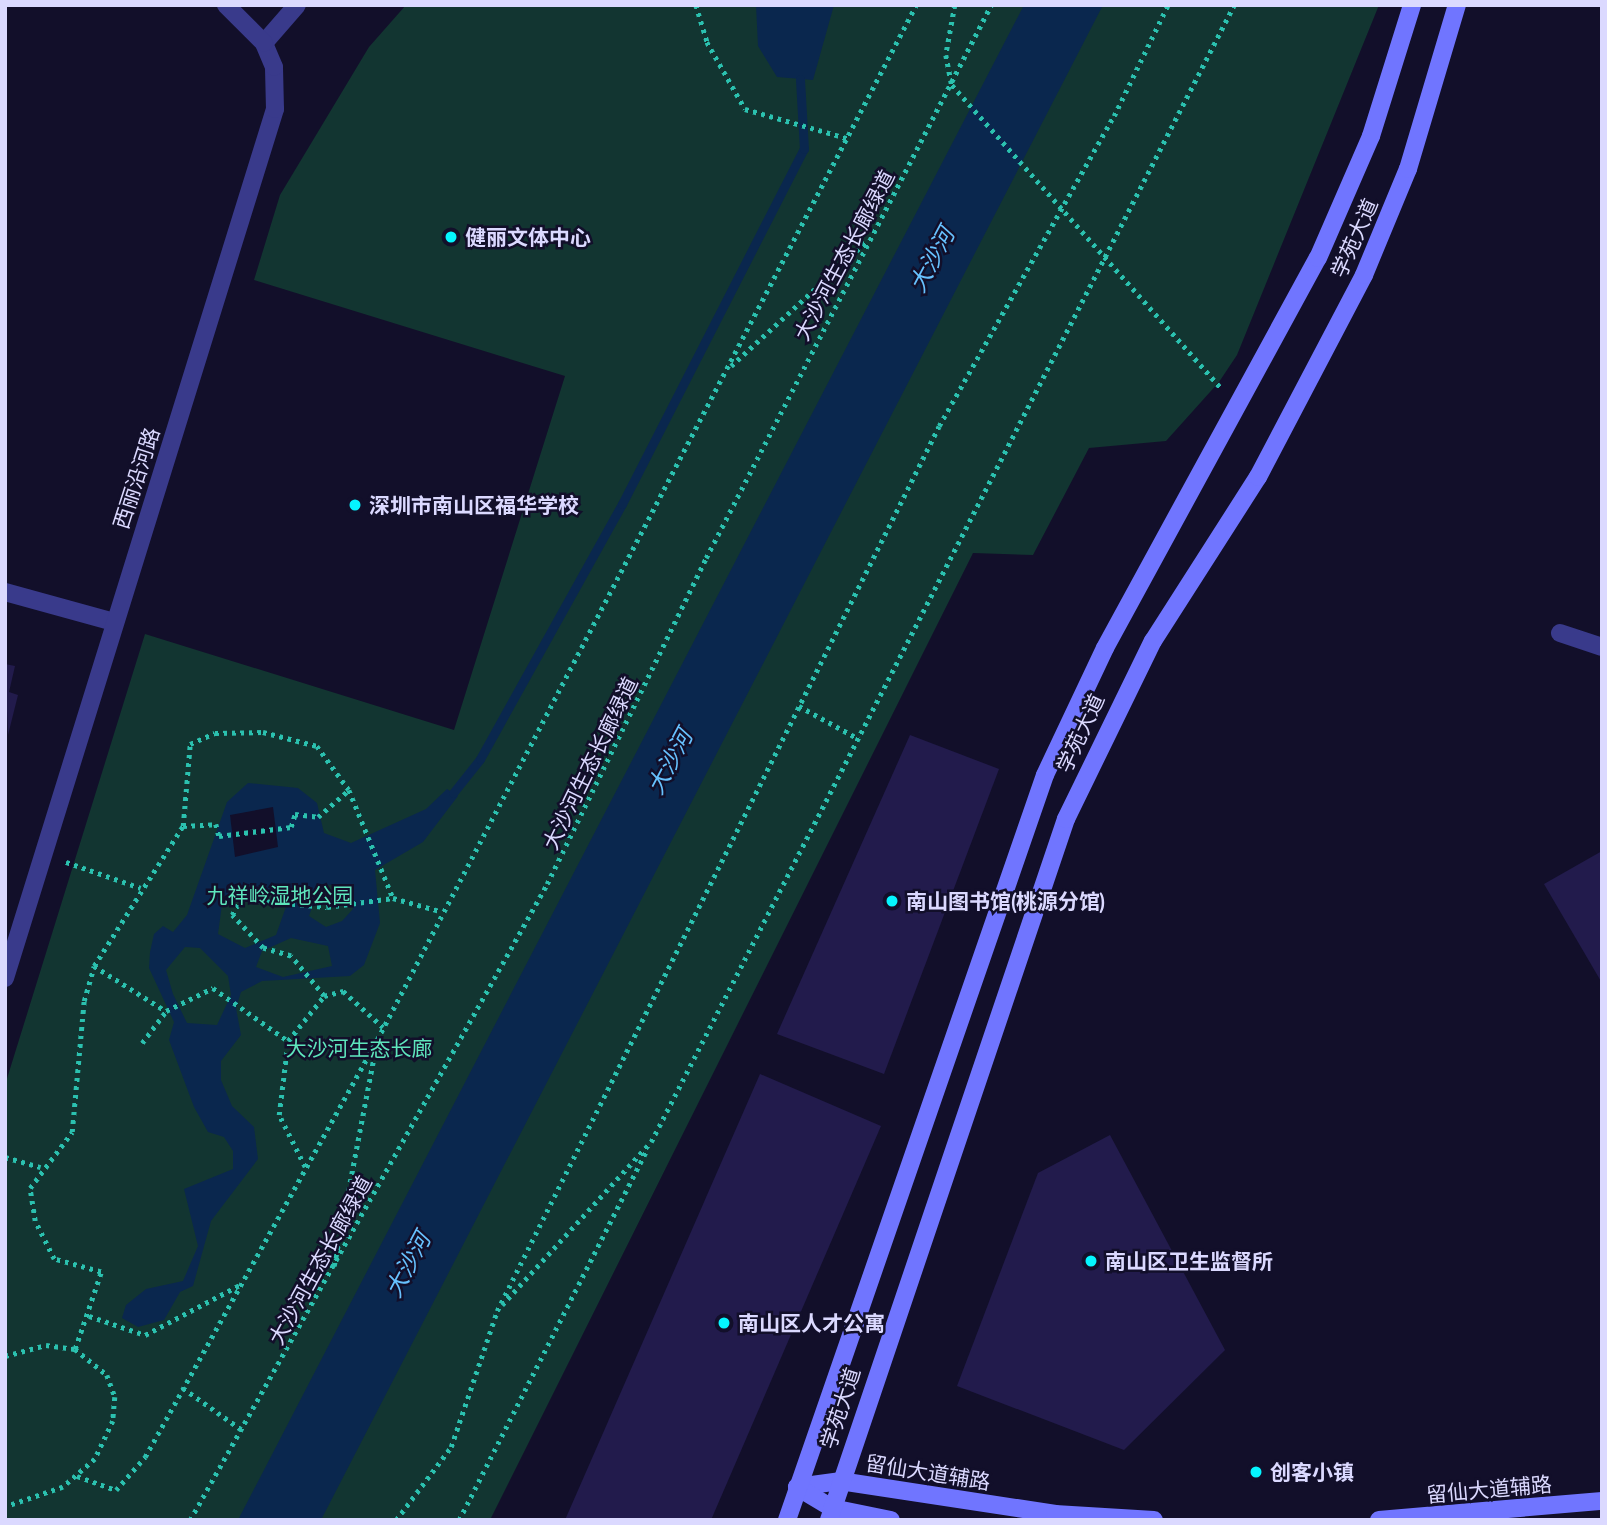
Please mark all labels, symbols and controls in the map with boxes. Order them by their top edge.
street label: 大沙河生态长廊绿道 [789,166,899,344]
street label: 学苑大道 [1325,195,1383,281]
water label: 大沙河 [904,223,960,297]
place label: 健丽文体中心 [465,224,591,250]
marker: 健丽文体中心 [443,229,459,245]
street label: 西丽沿河路 [108,424,164,532]
place label: 深圳市南山区福华学校 [369,492,579,518]
marker: 深圳市南山区福华学校 [347,497,363,513]
street label: 大沙河生态长廊绿道 [537,673,643,853]
street label: 学苑大道 [1051,690,1109,776]
water label: 大沙河 [642,725,698,799]
park label: 九祥岭湿地公园 [207,882,353,908]
place label: 南山图书馆(桃源分馆) [906,888,1105,914]
marker: 南山图书馆(桃源分馆) [884,893,900,909]
park label: 大沙河生态长廊 [286,1035,432,1061]
street label: 大沙河生态长廊绿道 [263,1171,377,1349]
water label: 大沙河 [380,1228,436,1302]
place label: 南山区卫生监督所 [1105,1248,1273,1274]
marker: 南山区卫生监督所 [1083,1253,1099,1269]
place label: 南山区人才公寓 [738,1310,885,1336]
marker: 南山区人才公寓 [716,1315,732,1331]
street label: 学苑大道 [815,1364,865,1452]
street label: 留仙大道辅路 [864,1450,992,1494]
place label: 创客小镇 [1270,1459,1354,1485]
marker: 创客小镇 [1248,1464,1264,1480]
street label: 留仙大道辅路 [1425,1471,1553,1507]

